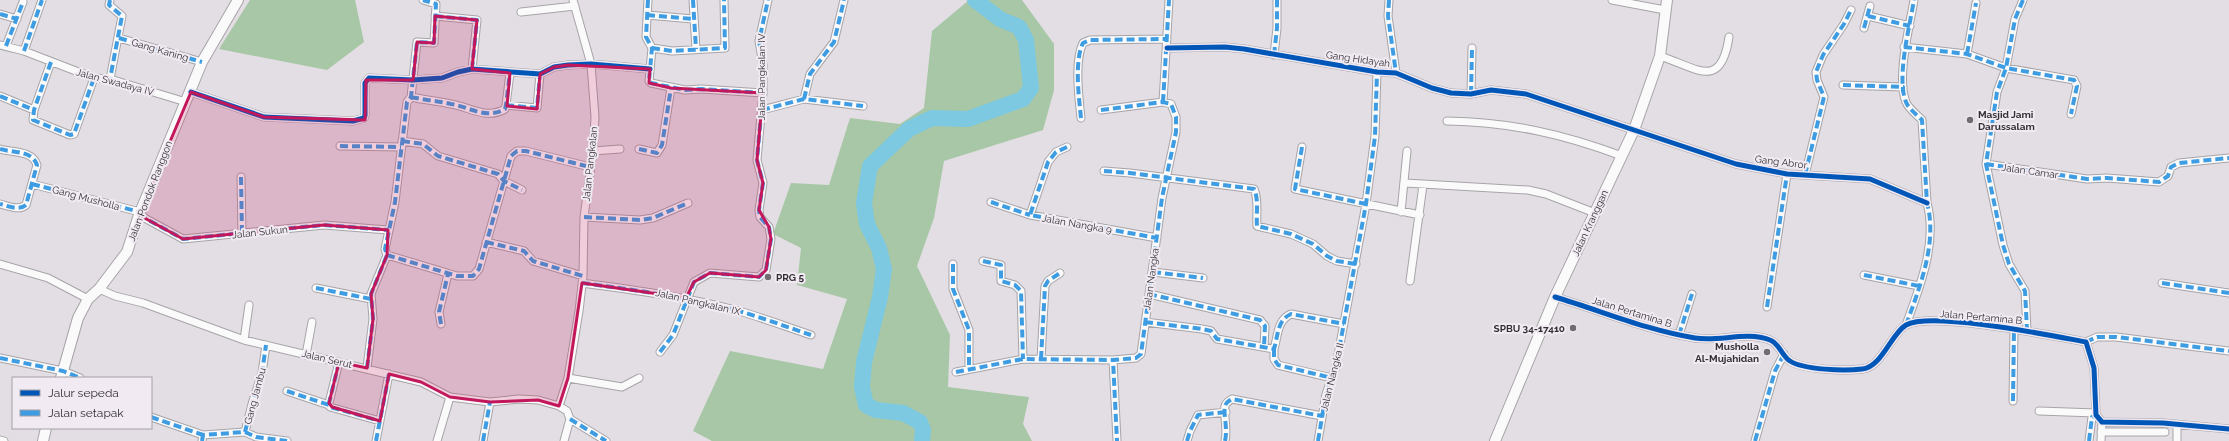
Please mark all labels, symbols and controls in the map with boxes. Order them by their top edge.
street label: Jalan Pangkalan IV [756,33,767,120]
street label: Gang Kaning [130,37,190,63]
street label: Gang Hidayah [1325,49,1391,69]
street label: Jalan Swadaya IV [75,66,155,98]
place label: Masjid Jami Darussalam [1978,109,2035,132]
marker: Masjid Jami Darussalam [1965,115,1975,125]
street label: Jalan Pangkalan [581,126,599,202]
street label: Jalan Pondok Ranggon [126,139,174,243]
street label: Gang Abror [1754,153,1808,171]
street label: Jalan Camar [2001,162,2060,180]
street label: Gang Musholla [51,184,121,212]
street label: Jalan Kranggan [1570,188,1610,258]
street label: Jalan Nangka 9 [1041,212,1113,236]
street label: Jalan Sukun [232,224,288,240]
street label: Jalan Nangka [1141,247,1161,311]
marker: PRG 5 [763,272,773,282]
place label: PRG 5 [776,272,804,283]
street label: Jalan Pangkalan IX [655,287,742,317]
street label: Jalan Pertamina B [1591,295,1674,329]
street label: Jalan Pertamina B [1939,308,2023,326]
place label: SPBU 34-17410 [1494,323,1565,334]
marker: SPBU 34-17410 [1568,323,1578,333]
place label: Musholla Al-Mujahidan [1695,341,1759,364]
street label: Jalan Nangka II [1318,342,1346,412]
marker: Musholla Al-Mujahidan [1762,347,1772,357]
street label: Jalan Serut [301,348,354,370]
street label: Gang Jambu [242,366,268,426]
legend [12,377,152,429]
text: Jalur sepeda [48,386,119,400]
text: Jalan setapak [48,406,124,420]

